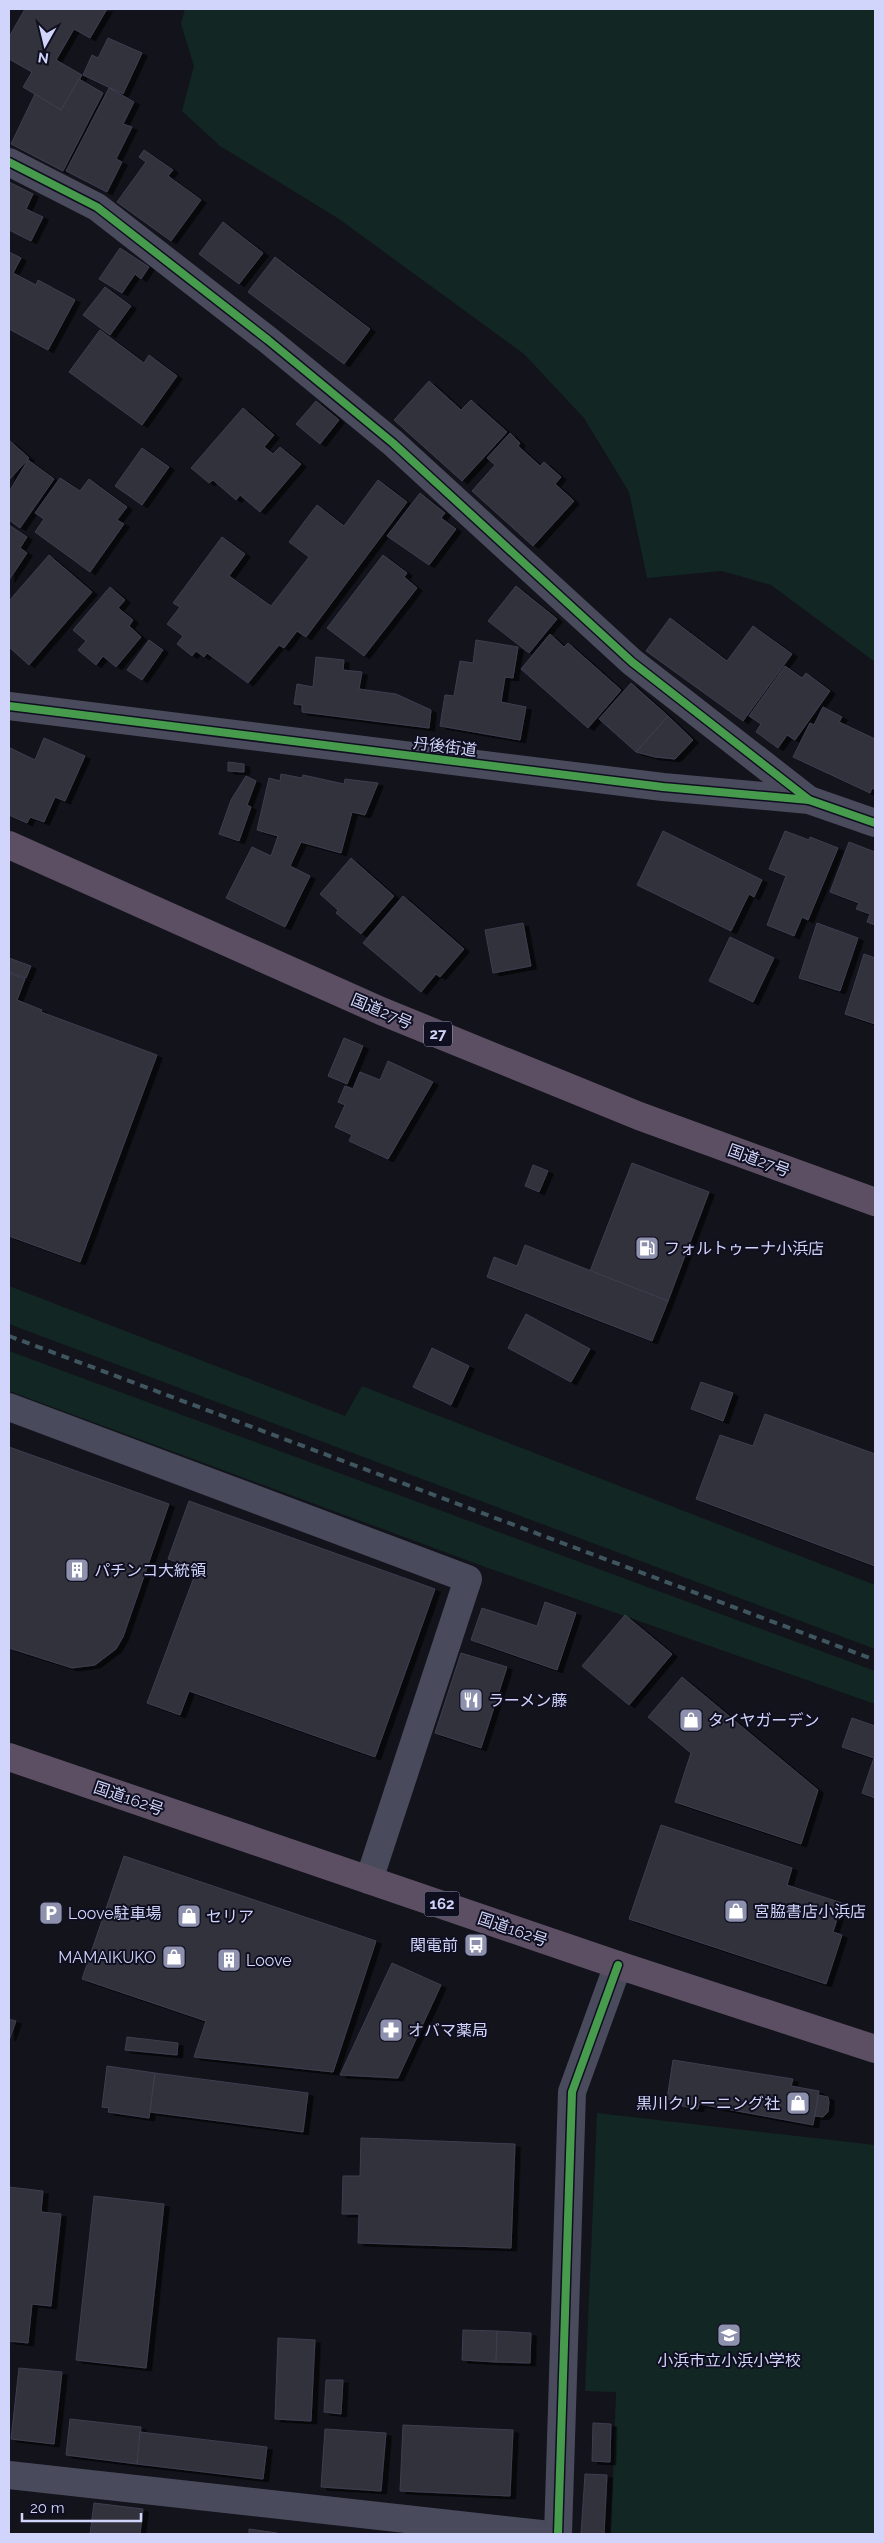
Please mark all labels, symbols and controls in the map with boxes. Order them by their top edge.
north arrow [20,20,70,70]
text: N [37,49,50,67]
street label: 丹後街道 [412,733,478,760]
street label: 国道27号 [348,990,415,1033]
road number: 27 [424,1022,452,1046]
street label: 国道27号 [725,1140,793,1180]
fuel station icon: フォルトゥーナ小浜店 [634,1235,660,1261]
place label: フォルトゥーナ小浜店 [664,1239,824,1258]
building icon: パチンコ大統領 [64,1557,90,1583]
place label: パチンコ大統領 [94,1561,206,1580]
restaurant icon: ラーメン藤 [458,1687,484,1713]
place label: ラーメン藤 [488,1691,567,1710]
shop icon: タイヤガーデン [678,1707,704,1733]
place label: タイヤガーデン [708,1711,820,1730]
street label: 国道162号 [91,1778,166,1819]
road number: 162 [424,1892,460,1916]
shop icon: 宮脇書店小浜店 [723,1898,749,1924]
parking icon: Loove駐車場 [38,1900,64,1926]
place label: 宮脇書店小浜店 [754,1902,866,1921]
shop icon: セリア [176,1903,202,1929]
place label: Loove駐車場 [68,1904,162,1923]
place label: セリア [206,1907,254,1926]
street label: 国道162号 [475,1909,550,1950]
bus stop icon: 関電前 [463,1932,489,1958]
place label: 関電前 [410,1936,458,1955]
shop icon: MAMAIKUKO [161,1944,187,1970]
building icon: Loove [216,1947,242,1973]
place label: MAMAIKUKO [58,1948,156,1967]
place label: Loove [246,1951,292,1970]
pharmacy icon: オバマ薬局 [378,2017,404,2043]
place label: オバマ薬局 [408,2021,488,2040]
shop icon: 黒川クリーニング社 [785,2090,811,2116]
place label: 黒川クリーニング社 [636,2094,780,2113]
school or university icon: 小浜市立小浜小学校 [716,2322,742,2348]
place label: 小浜市立小浜小学校 [657,2351,801,2370]
scale bar [22,2490,141,2522]
text: 20 m [30,2499,65,2517]

